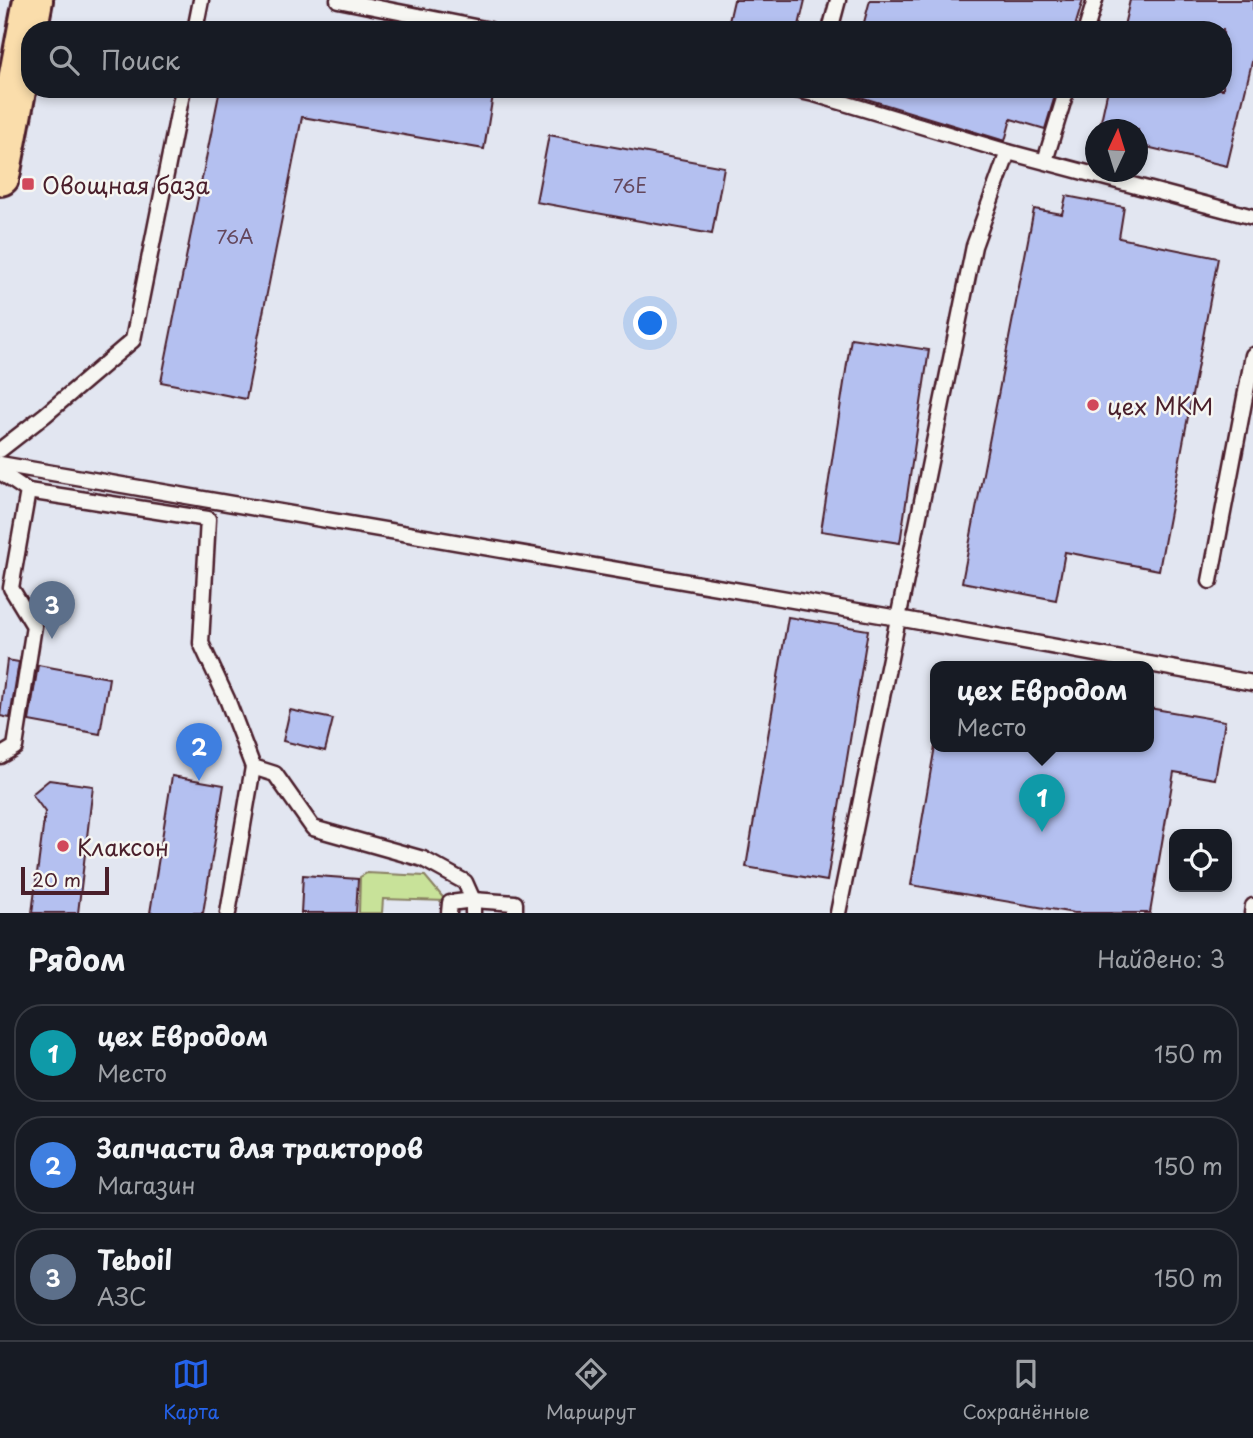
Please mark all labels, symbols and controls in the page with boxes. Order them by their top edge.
search box [21,21,1232,98]
text: Поиск [101,40,180,79]
icon: search [45,41,83,79]
north arrow [1085,119,1148,182]
place label: Овощная база [42,167,210,202]
house number: 76Е [613,171,647,199]
marker: Овощная база [20,176,36,192]
house number: 76А [216,222,254,250]
your location [633,306,667,340]
place label: цех МКМ [1107,388,1213,423]
marker: цех МКМ [1085,397,1101,413]
pin: 3 [29,581,75,639]
popup [930,661,1154,752]
text: цех Евродом [957,670,1127,709]
text: Место [957,709,1026,744]
pin: 2 [176,723,222,781]
pin: 1 [1019,774,1065,832]
place label: Клаксон [77,829,169,864]
map controls [1169,829,1232,892]
button: locate [1169,829,1232,892]
marker: Клаксон [55,838,71,854]
scale bar [21,864,108,896]
text: 20 m [32,865,81,893]
text: Рядом [28,936,126,981]
text: Найдено: 3 [1097,941,1225,976]
text: цех Евродом [97,1016,268,1055]
text: 1 [48,1036,59,1071]
text: 150 m [1154,1036,1223,1071]
text: Место [97,1055,167,1090]
text: Запчасти для тракторов [97,1128,423,1167]
text: 2 [45,1148,61,1183]
text: 150 m [1154,1148,1223,1183]
text: Магазин [97,1167,196,1202]
text: Teboil [97,1240,172,1279]
text: 3 [45,1260,61,1295]
text: 150 m [1154,1260,1223,1295]
text: АЗС [97,1279,147,1314]
tab: Карта [163,1355,219,1425]
tab: Маршрут [546,1355,636,1425]
tab: Сохранённые [963,1355,1090,1425]

